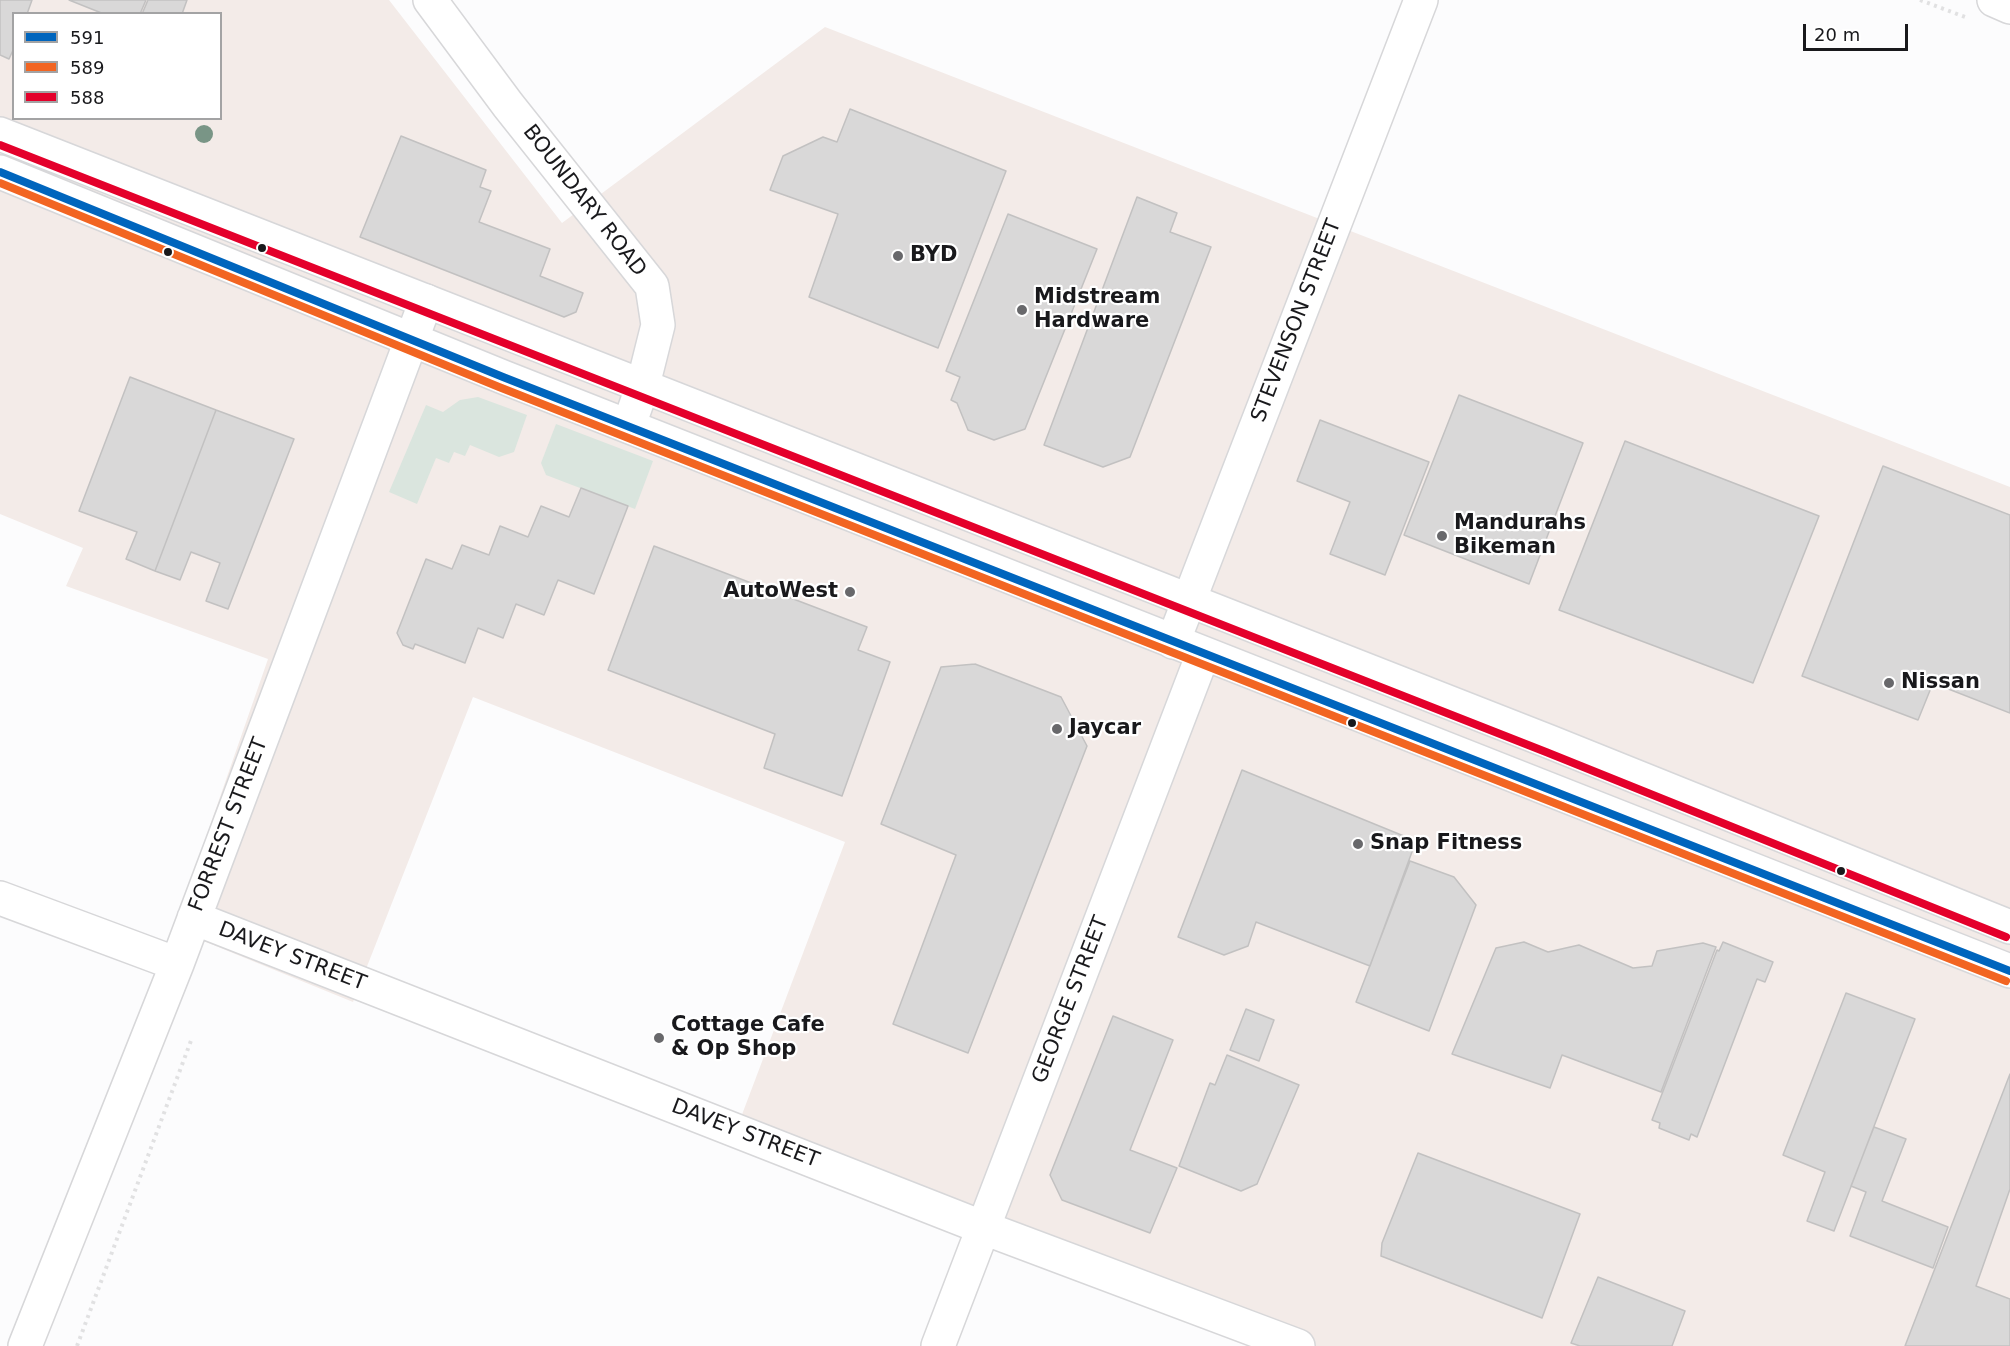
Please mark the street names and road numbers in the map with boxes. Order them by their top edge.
street label: BOUNDARY ROAD [517,120,651,282]
street label: STEVENSON STREET [1247,216,1347,426]
street label: FORREST STREET [184,735,274,915]
street label: GEORGE STREET [1028,913,1114,1087]
street label: DAVEY STREET [215,917,369,997]
street label: DAVEY STREET [668,1094,822,1174]

